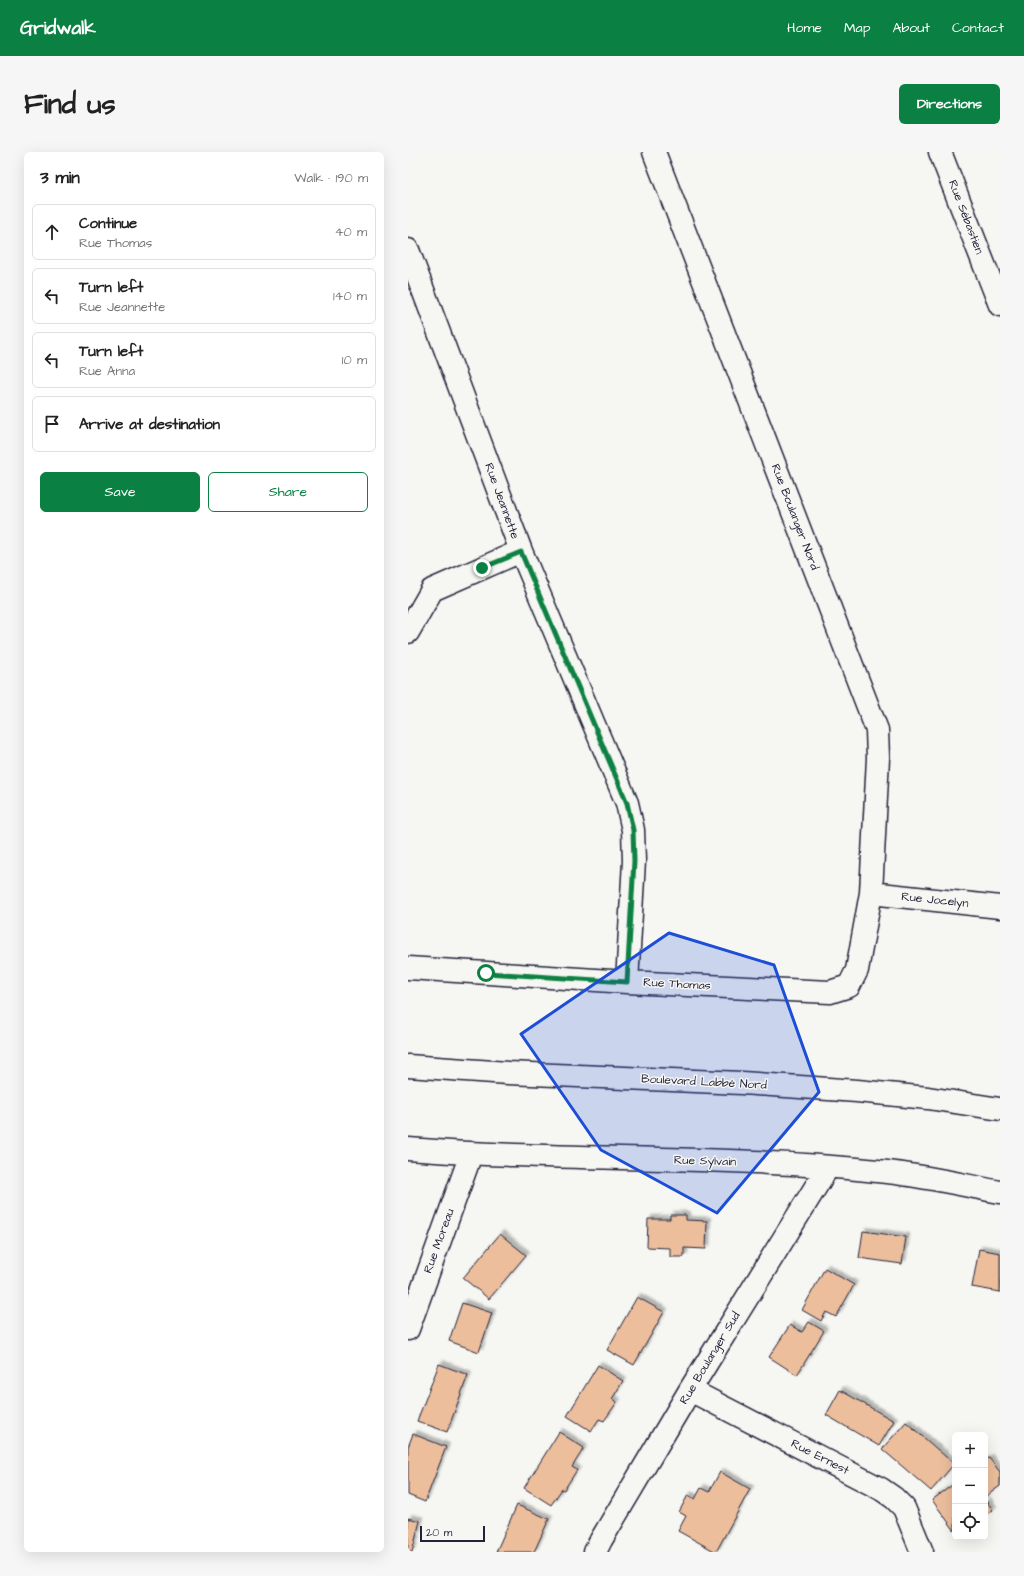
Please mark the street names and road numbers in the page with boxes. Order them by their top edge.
street label: Rue Sébastien [944,177,988,257]
street label: Rue Jeannette [480,461,524,542]
street label: Rue Boulanger Nord [766,461,823,573]
street label: Rue Jocelyn [900,888,970,913]
street label: Rue Thomas [643,974,711,994]
street label: Boulevard Labbé Nord [641,1070,767,1094]
street label: Rue Sylvain [674,1151,736,1172]
street label: Rue Moreau [419,1206,459,1276]
street label: Rue Boulanger Sud [676,1308,745,1408]
street label: Rue Ernest [788,1435,852,1479]

